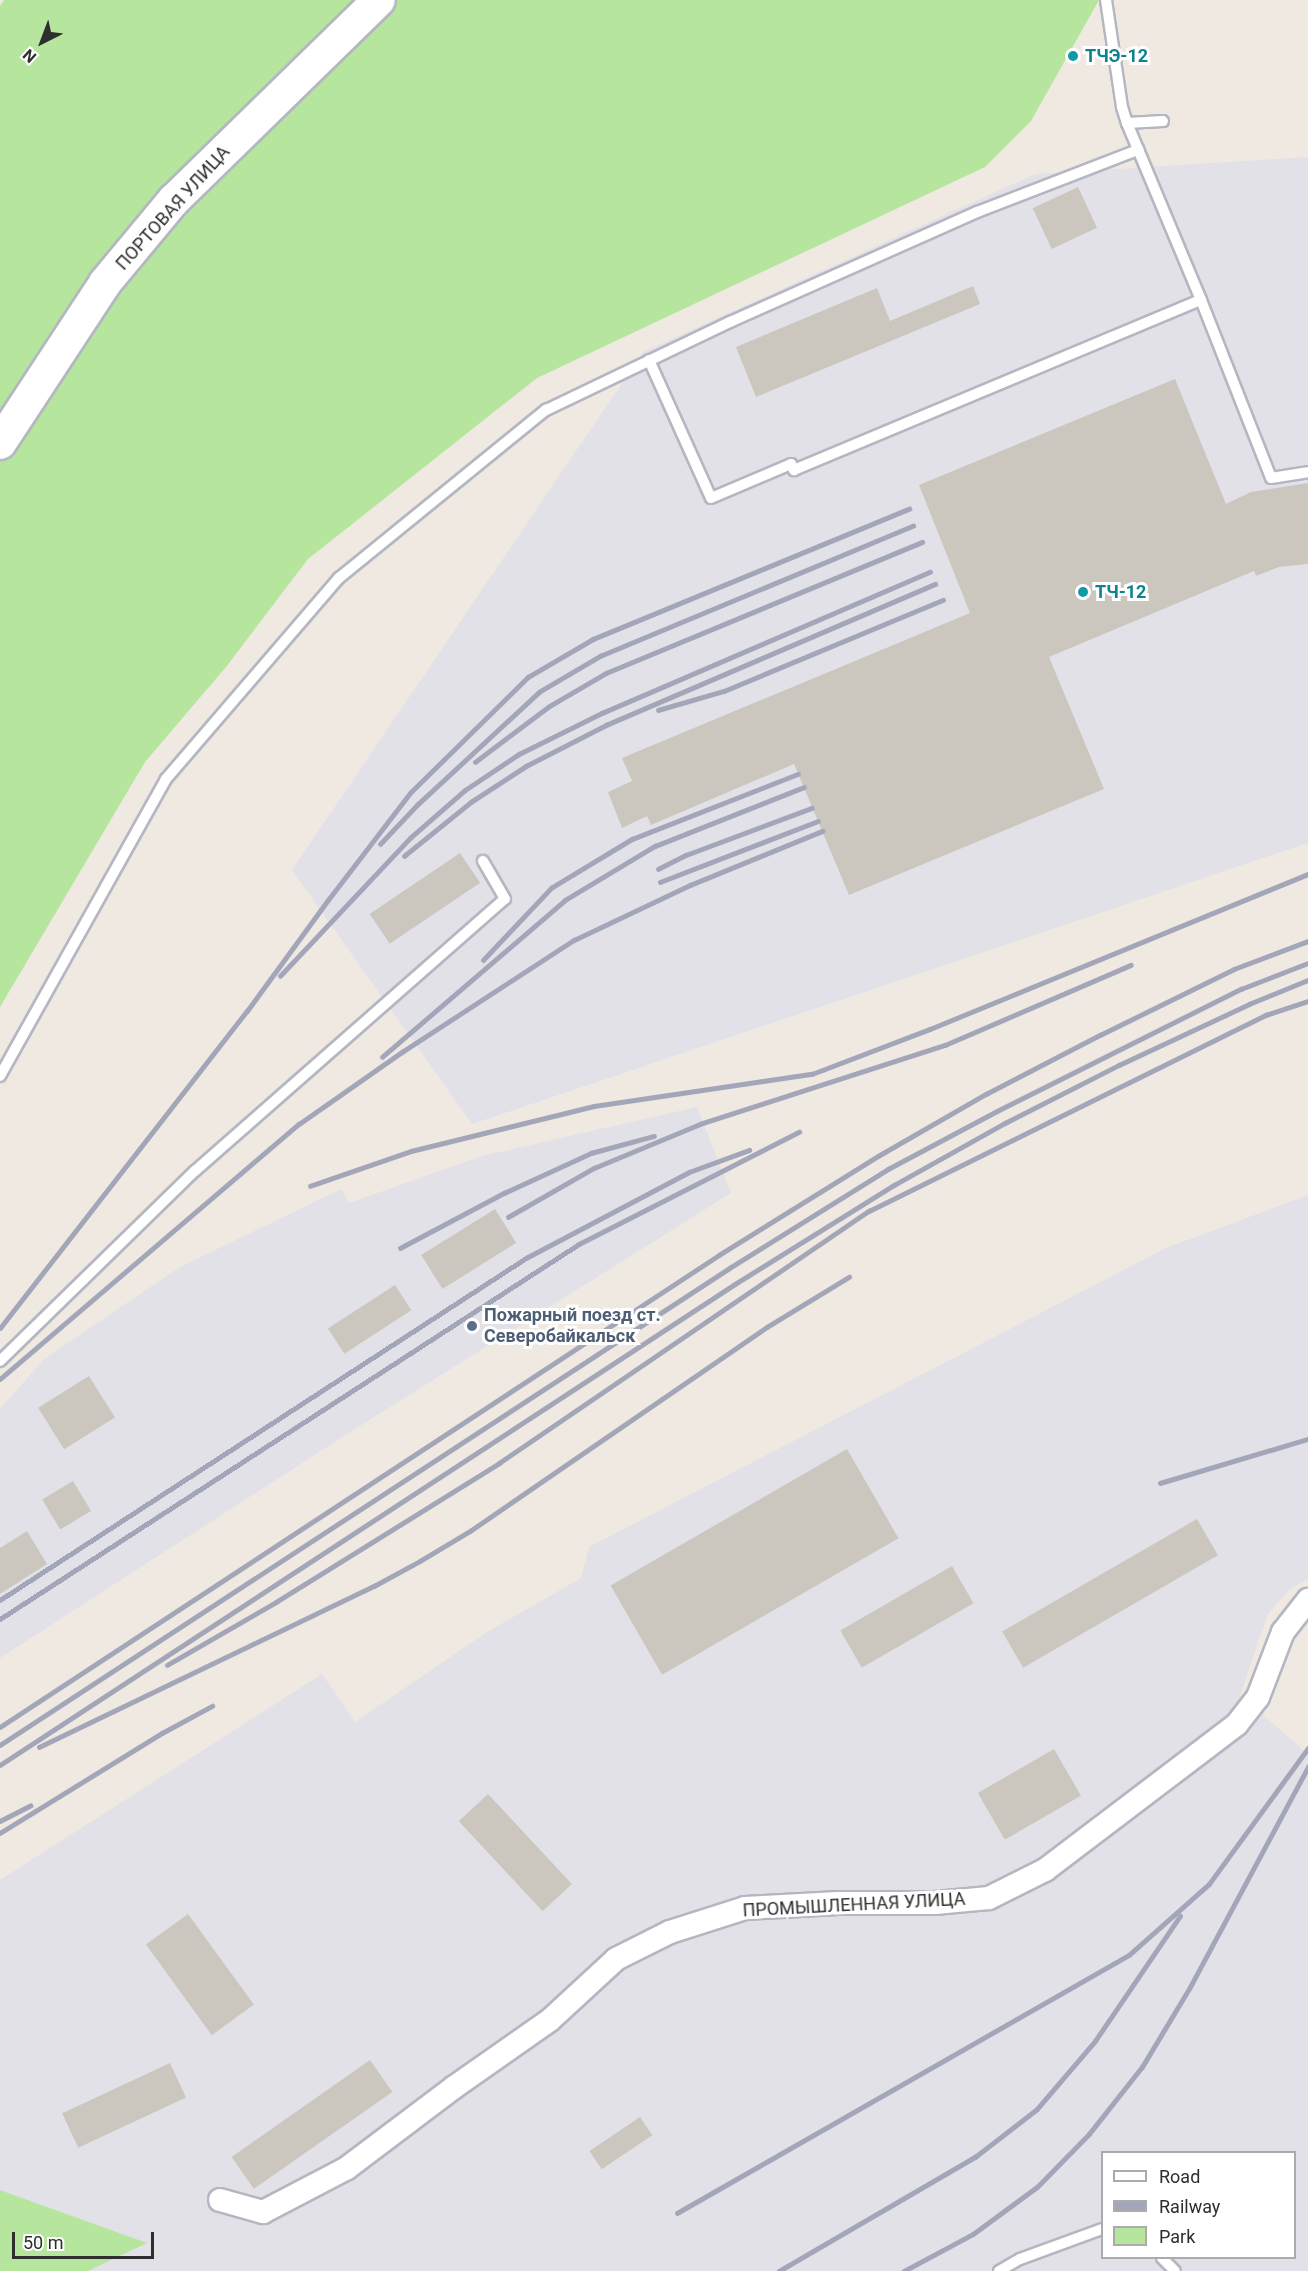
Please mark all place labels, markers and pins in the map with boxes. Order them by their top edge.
place label: ТЧЭ-12 [1085,45,1148,67]
marker: ТЧЭ-12 [1066,49,1080,63]
place label: ТЧ-12 [1095,581,1146,603]
marker: ТЧ-12 [1076,585,1090,599]
place label: Пожарный поезд ст. Северобайкальск [484,1305,661,1348]
marker: Пожарный поезд ст. Северобайкальск [465,1319,479,1333]

